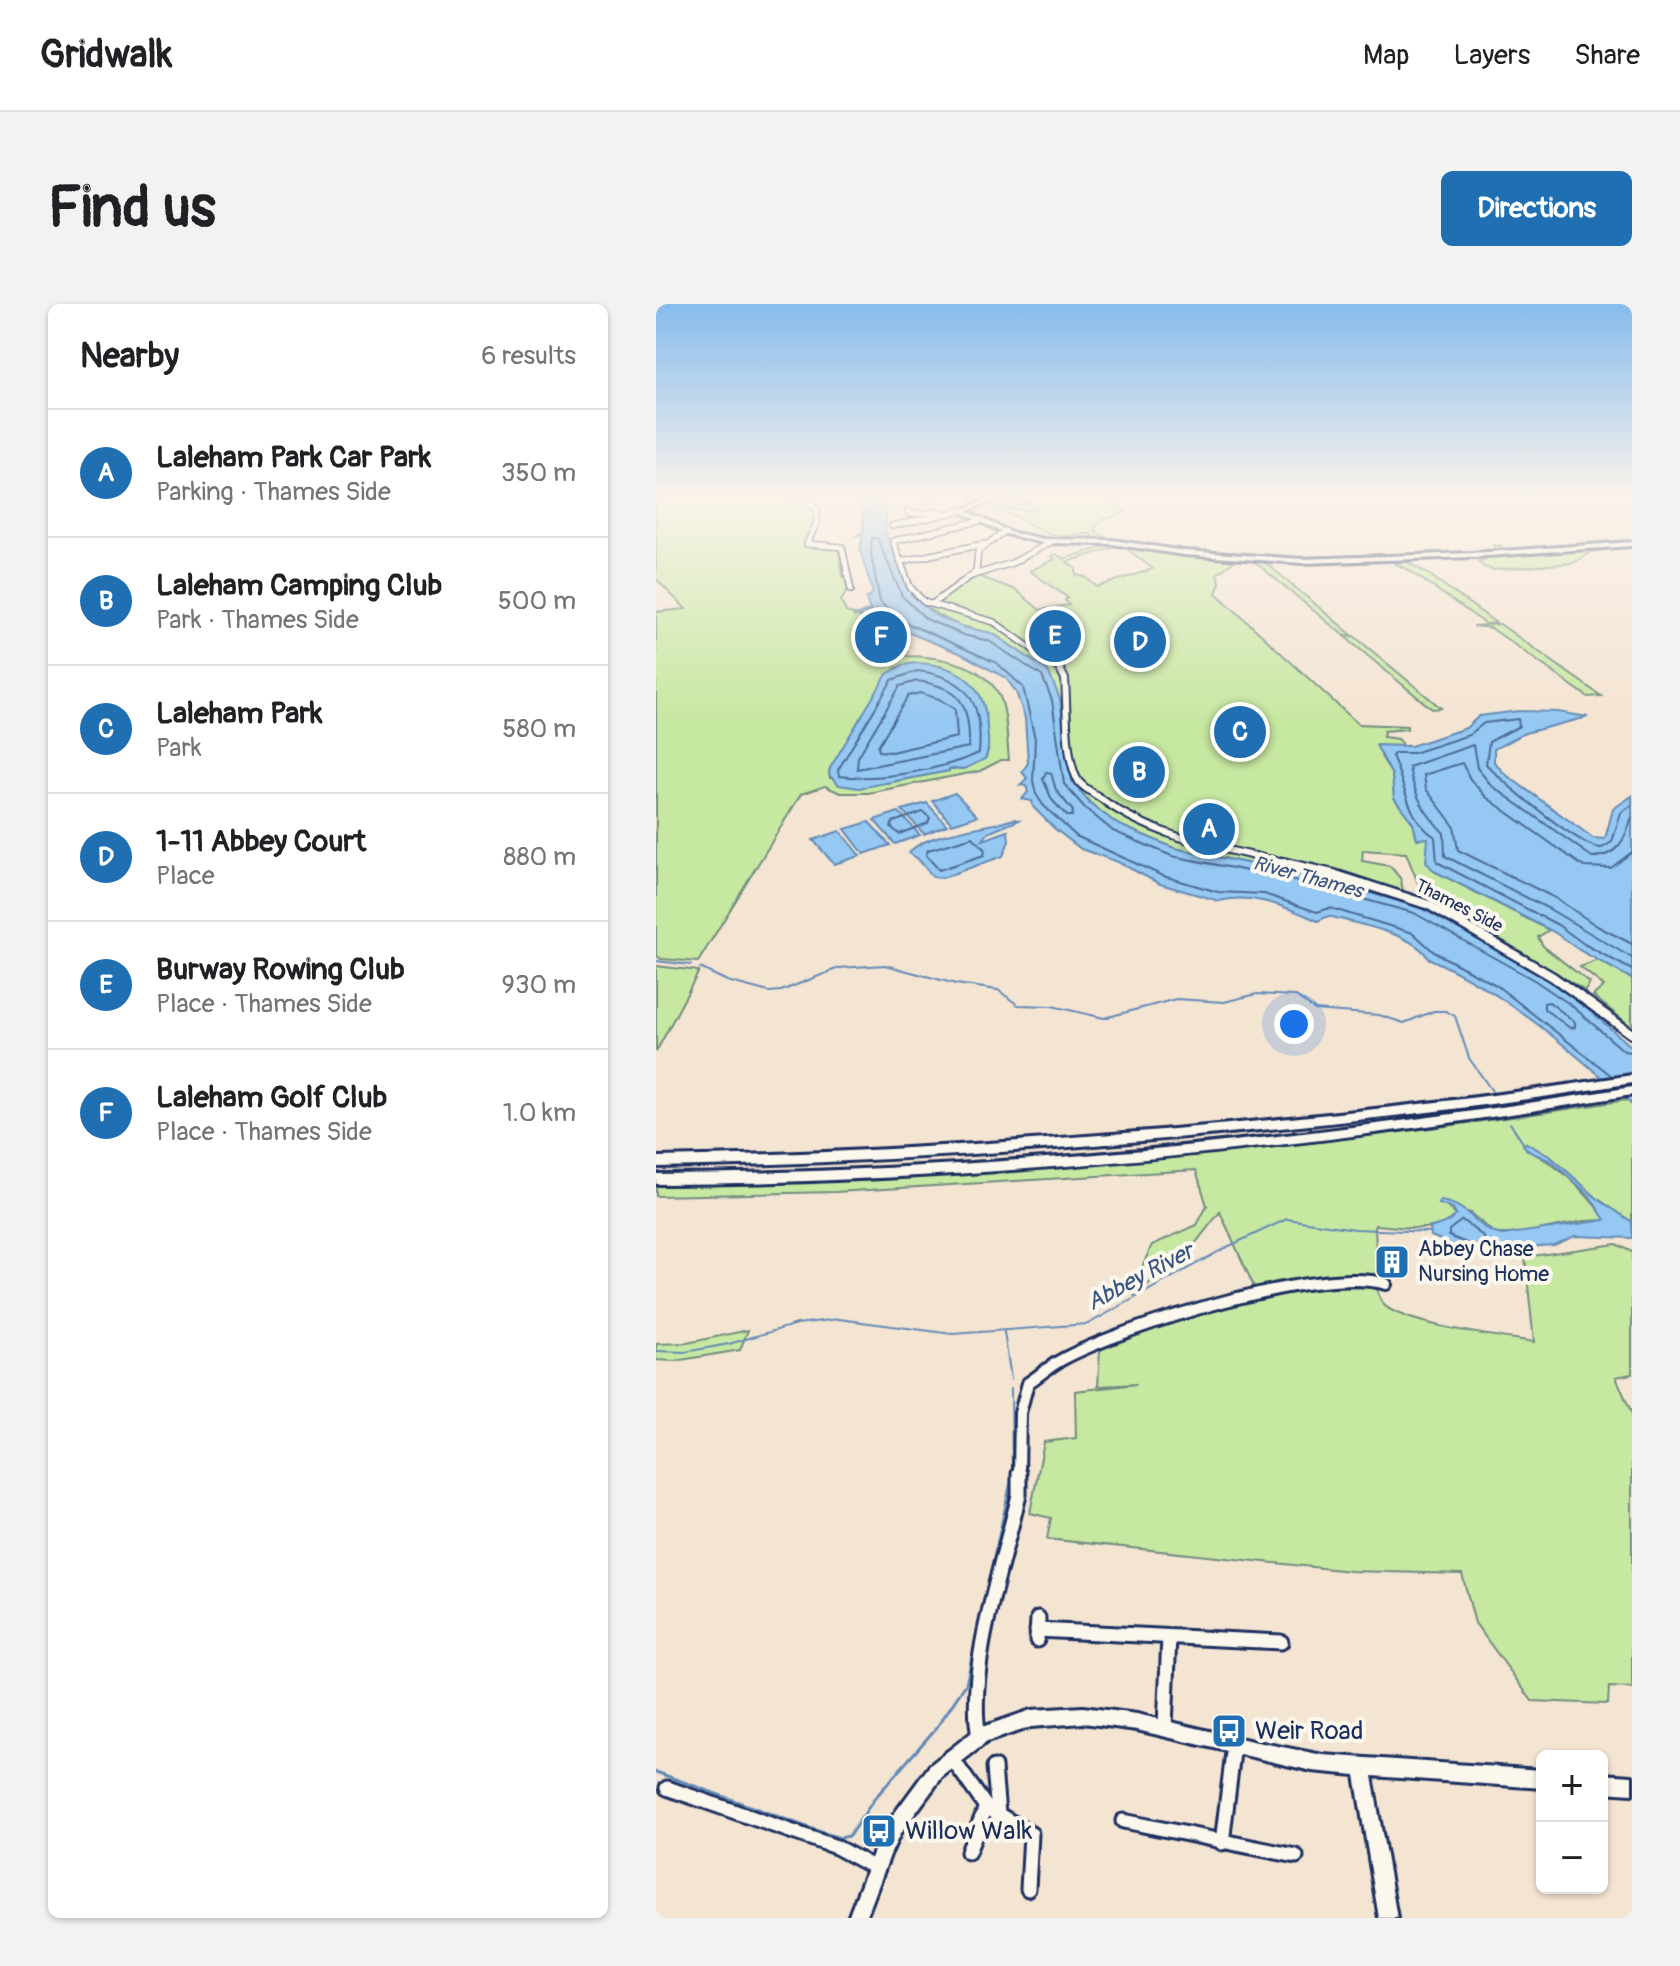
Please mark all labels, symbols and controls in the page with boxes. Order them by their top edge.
text: Gridwalk [40,31,172,79]
text: Map [1363,38,1409,73]
text: Layers [1453,38,1530,73]
text: Share [1574,38,1640,73]
button: Directions [1441,171,1632,246]
text: Find us [48,174,216,243]
text: Nearby [80,335,179,378]
text: 6 results [481,340,576,372]
text: Laleham Park Car Park [156,439,431,476]
text: A [98,457,114,489]
text: 350 m [501,457,576,489]
text: Parking · Thames Side [156,476,391,508]
text: Laleham Camping Club [156,567,442,604]
text: B [99,585,113,617]
text: 500 m [498,585,576,617]
text: Park · Thames Side [156,604,359,636]
pin: E [1029,606,1081,666]
pin: F [855,607,907,667]
pin: D [1114,612,1166,672]
text: Laleham Park [156,695,323,732]
pin: C [1214,702,1266,762]
text: C [98,713,114,745]
text: 580 m [502,713,576,745]
text: Park [156,732,202,764]
pin: B [1113,742,1165,802]
pin: A [1183,799,1235,859]
text: 1-11 Abbey Court [156,823,366,860]
text: D [98,841,114,873]
text: 880 m [503,841,576,873]
water label: River Thames [1250,850,1368,904]
text: Place [156,860,215,892]
street label: Thames Side [1411,874,1507,938]
text: Burway Rowing Club [156,951,405,988]
text: E [99,969,113,1001]
text: 930 m [502,969,576,1001]
text: Place · Thames Side [156,988,372,1020]
your location [1274,1004,1314,1044]
text: Laleham Golf Club [156,1079,387,1116]
text: F [98,1097,114,1129]
text: 1.0 km [503,1097,576,1129]
text: Place · Thames Side [156,1116,372,1148]
water label: Abbey River [1082,1235,1201,1317]
place label: Abbey Chase Nursing Home [1418,1235,1549,1288]
building icon: Abbey Chase Nursing Home [1373,1243,1411,1281]
bus stop icon: Weir Road [1210,1712,1248,1750]
place label: Weir Road [1255,1715,1363,1747]
map controls [1536,1750,1608,1894]
button: + [1536,1750,1608,1822]
bus stop icon: Willow Walk [860,1812,898,1850]
place label: Willow Walk [905,1815,1033,1847]
button: − [1536,1822,1608,1894]

